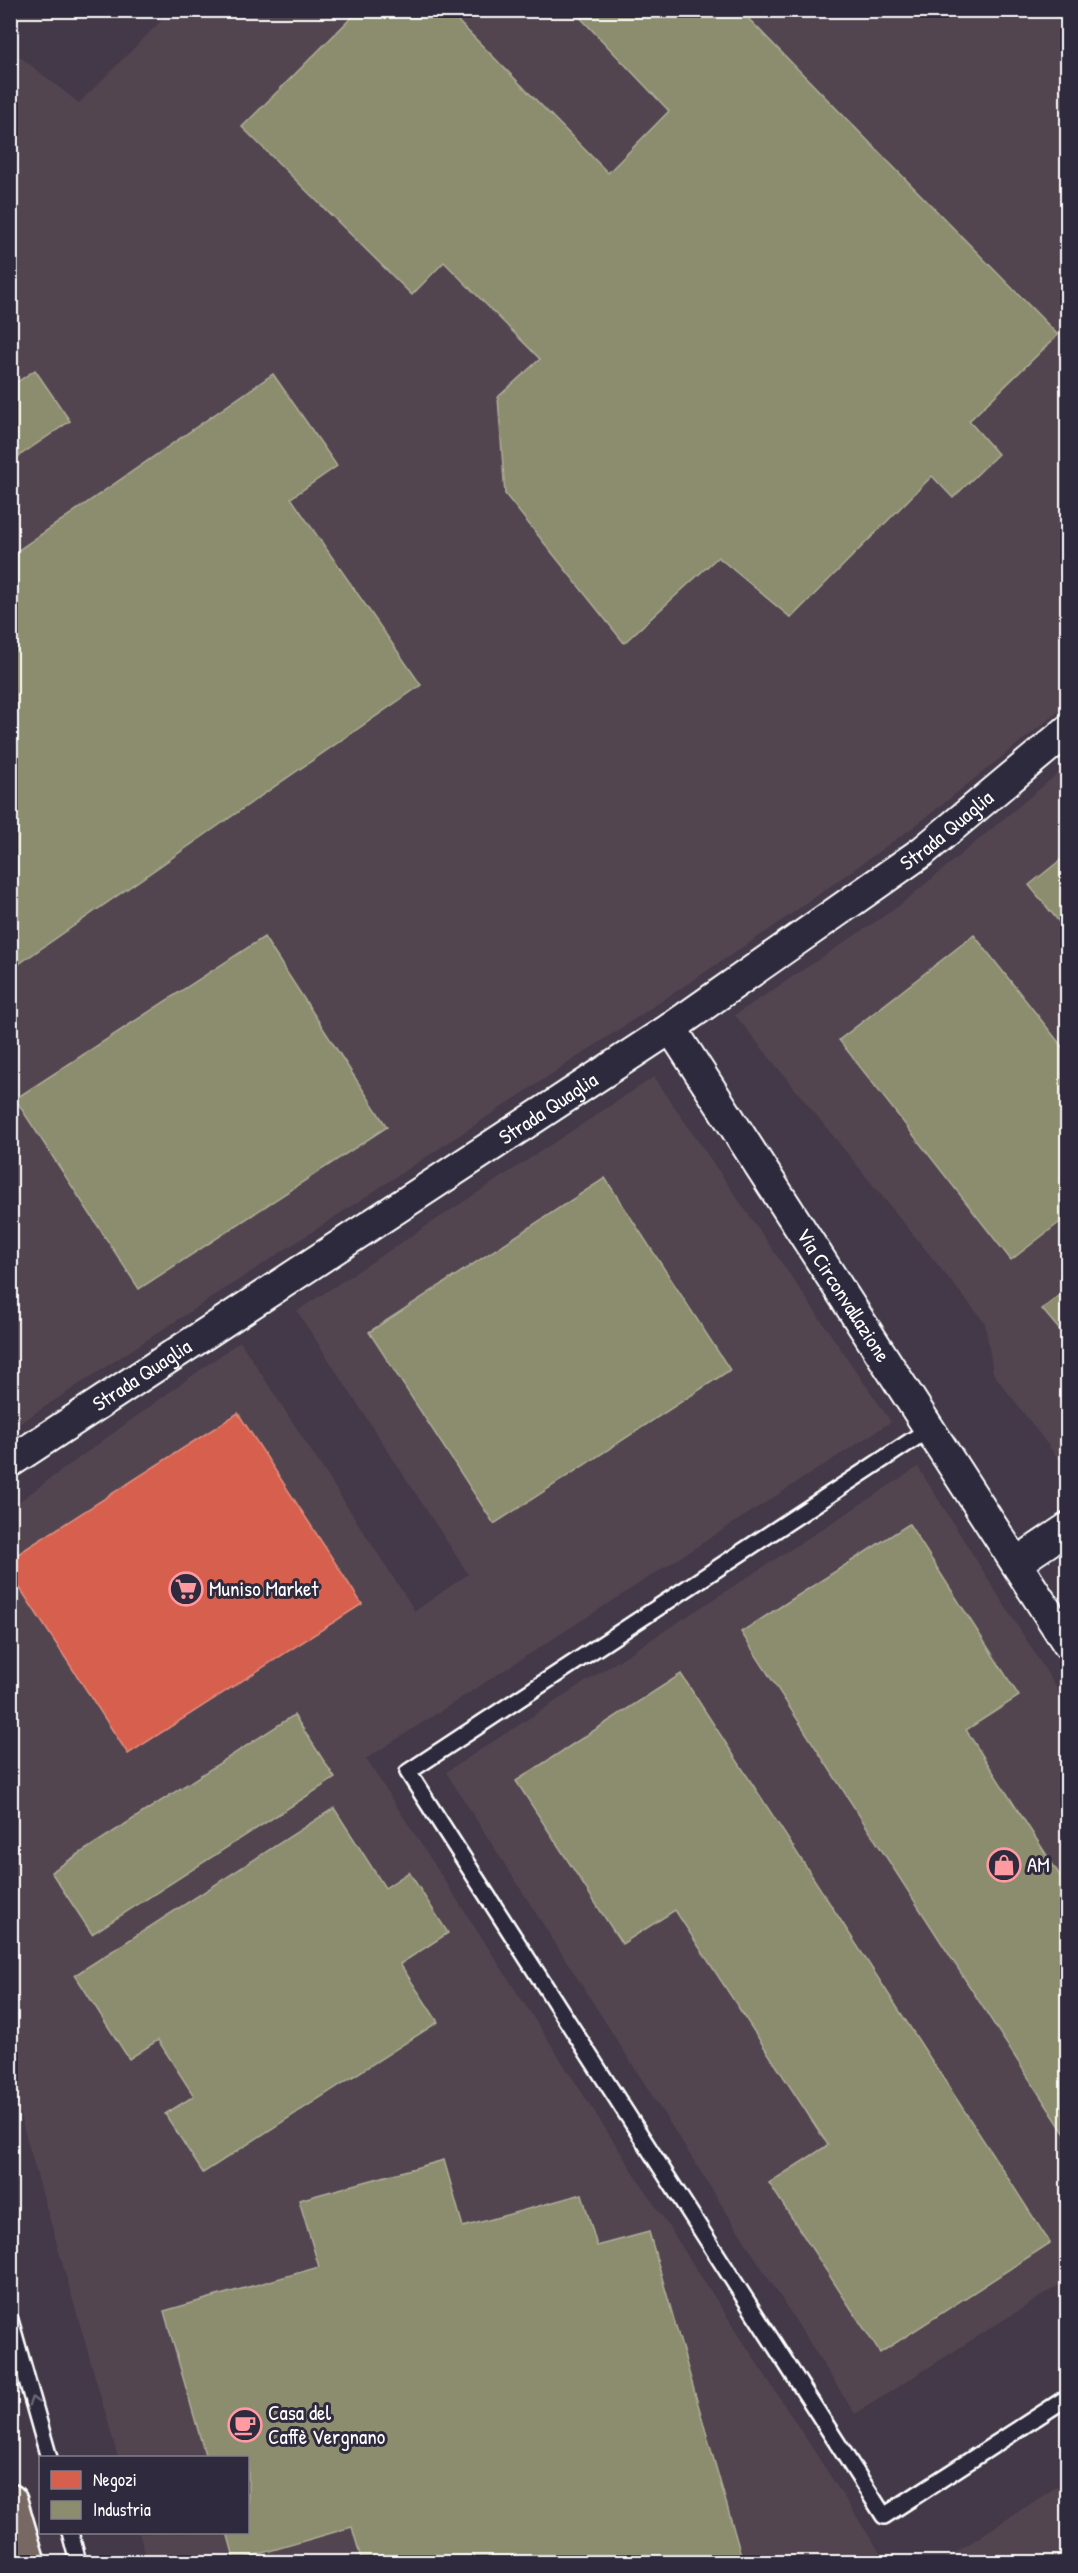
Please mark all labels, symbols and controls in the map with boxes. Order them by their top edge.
street label: Strada Quaglia [894,783,999,877]
street label: Strada Quaglia [493,1065,603,1151]
street label: Via Circonvallazione [790,1222,898,1368]
street label: Strada Quaglia [87,1332,197,1418]
supermarket icon: Muniso Market [168,1571,204,1607]
place label: Muniso Market [209,1574,319,1603]
shop icon: AM [986,1847,1022,1883]
place label: AM [1027,1850,1050,1879]
one-way arrow [28,2396,40,2407]
place label: Casa del Caffè Vergnano [268,2398,385,2451]
cafe icon: Casa del Caffè Vergnano [227,2407,263,2443]
legend [39,2456,249,2534]
text: Negozi [93,2467,137,2492]
text: Industria [93,2497,151,2522]

